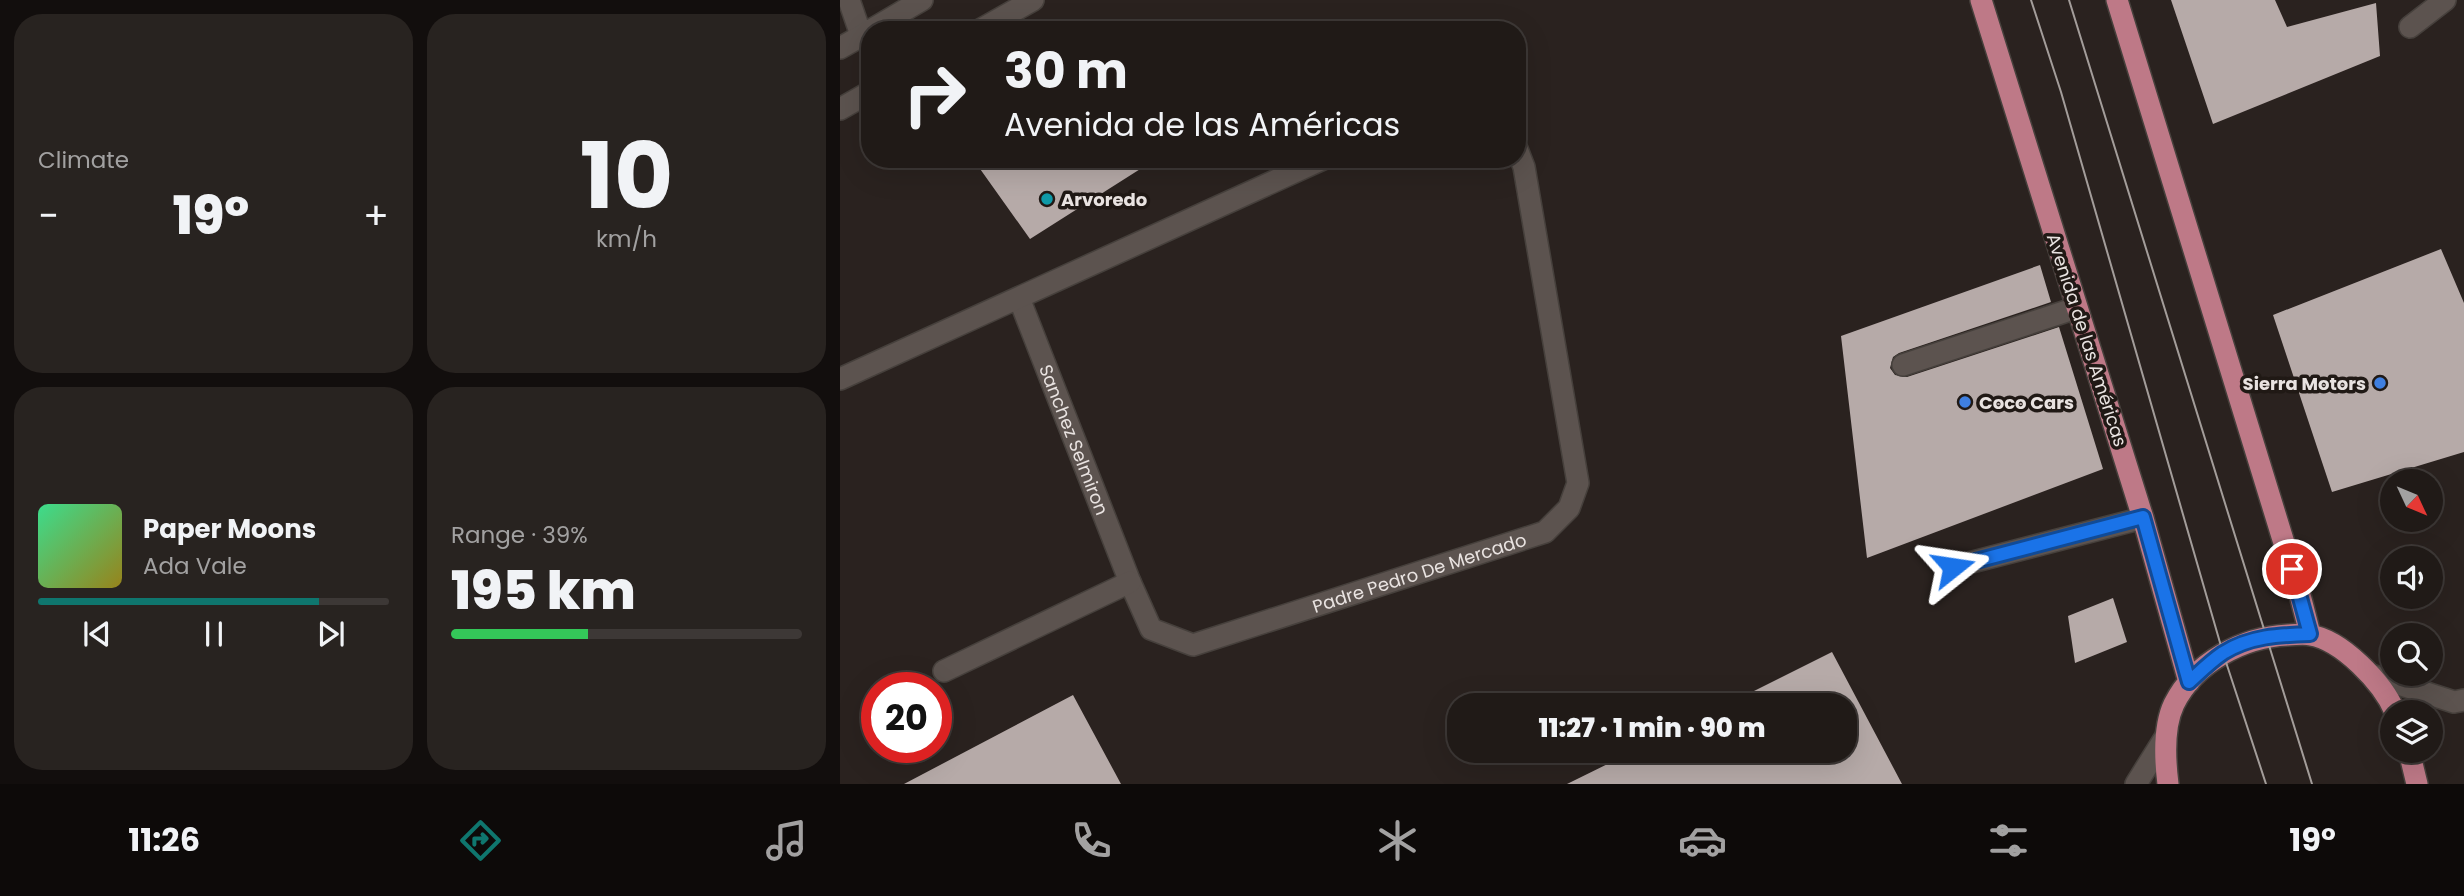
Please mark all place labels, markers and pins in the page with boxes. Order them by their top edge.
place label: Arvoredo [1061,187,1147,212]
marker: Arvoredo [1039,191,1055,207]
place label: Sierra Motors [2243,371,2366,396]
marker: Sierra Motors [2372,375,2388,391]
place label: Coco Cars [1979,390,2074,415]
marker: Coco Cars [1957,394,1973,410]
pin [2262,539,2322,599]

